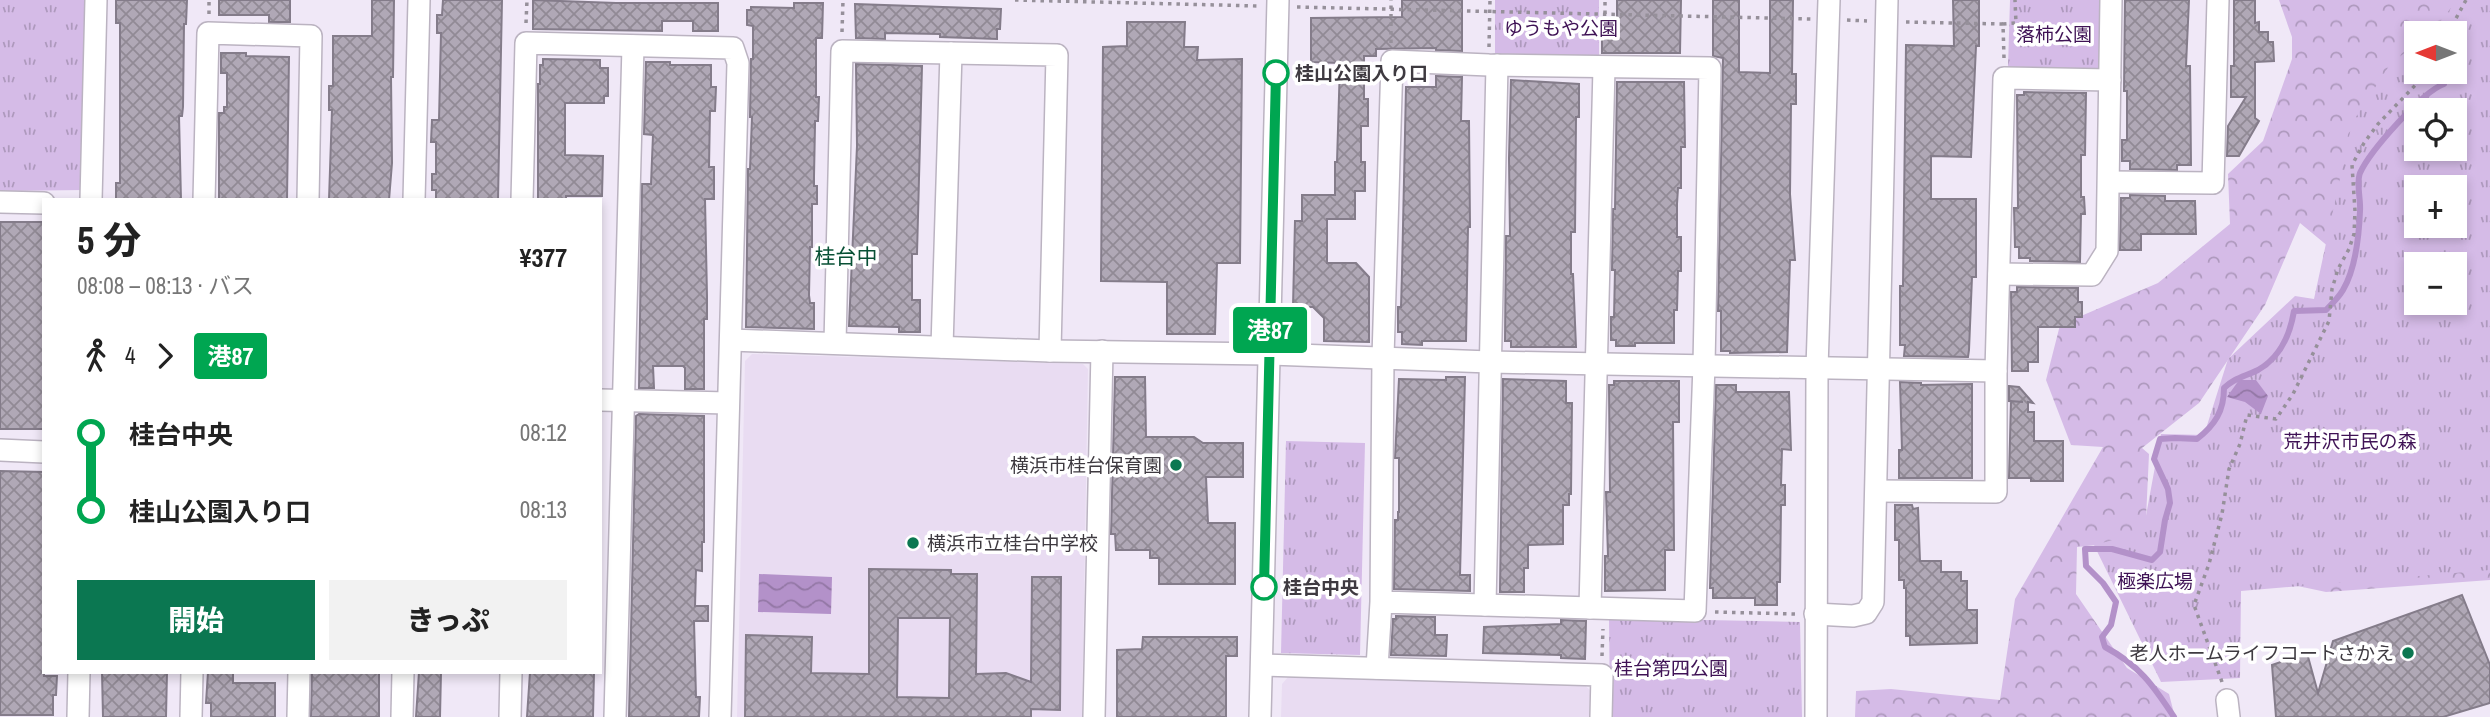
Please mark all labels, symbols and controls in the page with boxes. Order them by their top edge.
park label: ゆうもや公園 [1504,15,1618,41]
park label: 落柿公園 [2016,21,2092,47]
north arrow [2404,21,2468,84]
map controls [2404,21,2467,315]
marker: 桂山公園入り口 [1263,60,1289,86]
place label: 桂山公園入り口 [1295,60,1428,86]
button: locate [2404,98,2467,161]
button: + [2404,175,2467,238]
text: 5 分 [77,215,141,266]
text: ¥377 [520,240,567,275]
district label: 桂台中 [815,242,878,271]
button: − [2404,252,2467,315]
text: 08:08 – 08:13 · バス [77,270,254,301]
line badge: 港87 [1230,307,1310,353]
text: 港87 [1247,314,1293,346]
icon: walk [77,337,115,375]
icon: forward [146,337,184,375]
text: 4 [125,340,136,371]
text: 港87 [208,340,253,372]
text: 桂台中央 [129,417,233,452]
text: 08:12 [520,417,567,448]
park label: 荒井沢市民の森 [2283,428,2417,454]
place label: 横浜市桂台保育園 [1010,452,1162,478]
marker: 横浜市桂台保育園 [1168,457,1184,473]
text: 桂山公園入り口 [129,494,311,529]
text: 08:13 [520,494,567,525]
place label: 横浜市立桂台中学校 [927,530,1098,556]
marker: 横浜市立桂台中学校 [905,535,921,551]
park label: 極楽広場 [2117,568,2193,594]
marker: 桂台中央 [1251,574,1277,600]
place label: 桂台中央 [1283,574,1359,600]
button: 開始 [77,580,315,660]
button: きっぷ [329,580,567,660]
place label: 老人ホームライフコートさかえ [2130,640,2394,666]
marker: 老人ホームライフコートさかえ [2400,645,2416,661]
park label: 桂台第四公園 [1614,655,1728,681]

